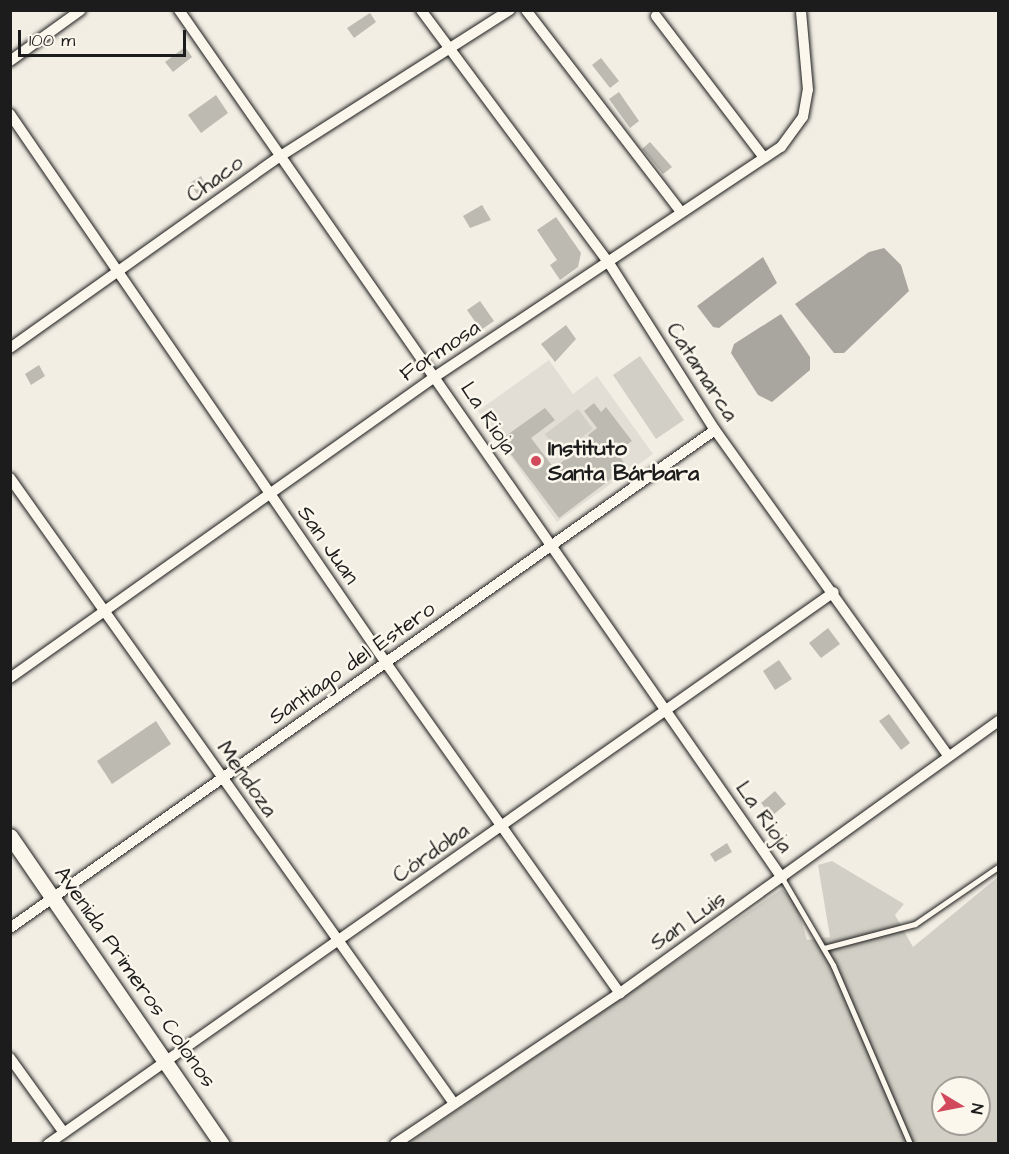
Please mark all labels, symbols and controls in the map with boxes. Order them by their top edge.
scale bar [21,18,189,56]
text: 100 m [29,28,75,53]
street label: Chaco [181,150,249,208]
street label: Formosa [395,314,485,388]
street label: Catamarca [660,318,744,426]
street label: La Rioja [454,377,522,459]
place label: Instituto Santa Bárbara [548,435,699,487]
marker: Instituto Santa Bárbara [529,454,543,468]
street label: San Juan [291,501,365,589]
street label: Santiago del Estero [264,596,440,730]
street label: Mendoza [211,736,283,822]
street label: La Rioja [730,776,798,858]
street label: Córdoba [388,817,474,889]
street label: Avenida Primeros Colonos [48,861,222,1093]
street label: San Luis [645,886,731,956]
north arrow [931,1076,991,1136]
text: N [965,1102,988,1116]

